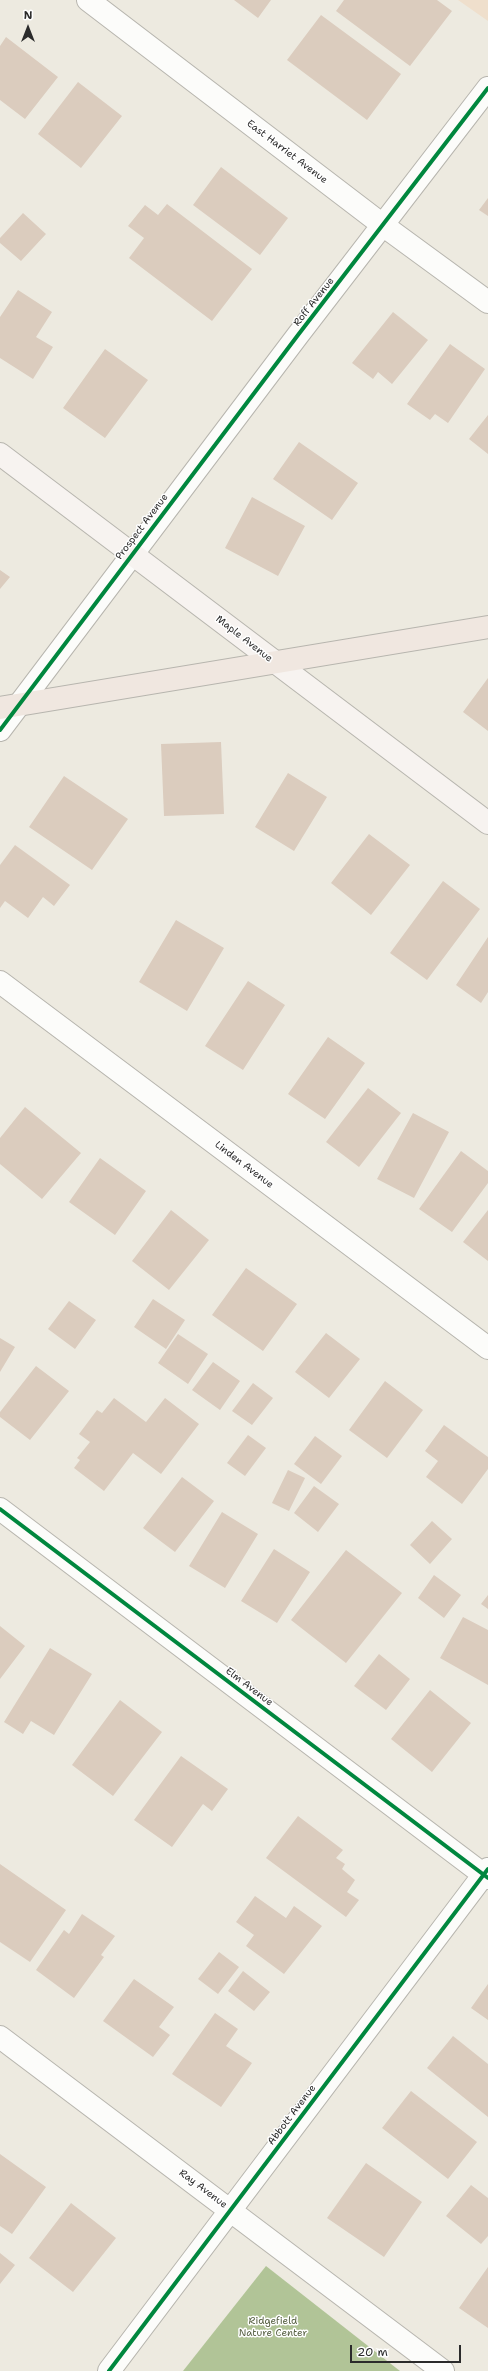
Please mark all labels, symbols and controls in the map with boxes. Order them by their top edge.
north arrow [8,8,48,48]
text: N [24,8,32,23]
street label: East Harriet Avenue [244,118,330,186]
street label: Roff Avenue [291,275,337,329]
street label: Prospect Avenue [113,492,171,562]
street label: Maple Avenue [213,613,275,665]
street label: Linden Avenue [212,1139,276,1191]
street label: Elm Avenue [223,1665,275,1709]
street label: Abbott Avenue [265,2083,319,2147]
street label: Ray Avenue [177,2167,229,2211]
park label: Ridgefield Nature Center [239,2315,307,2338]
scale bar [352,2337,463,2363]
text: 20 m [357,2344,388,2360]

